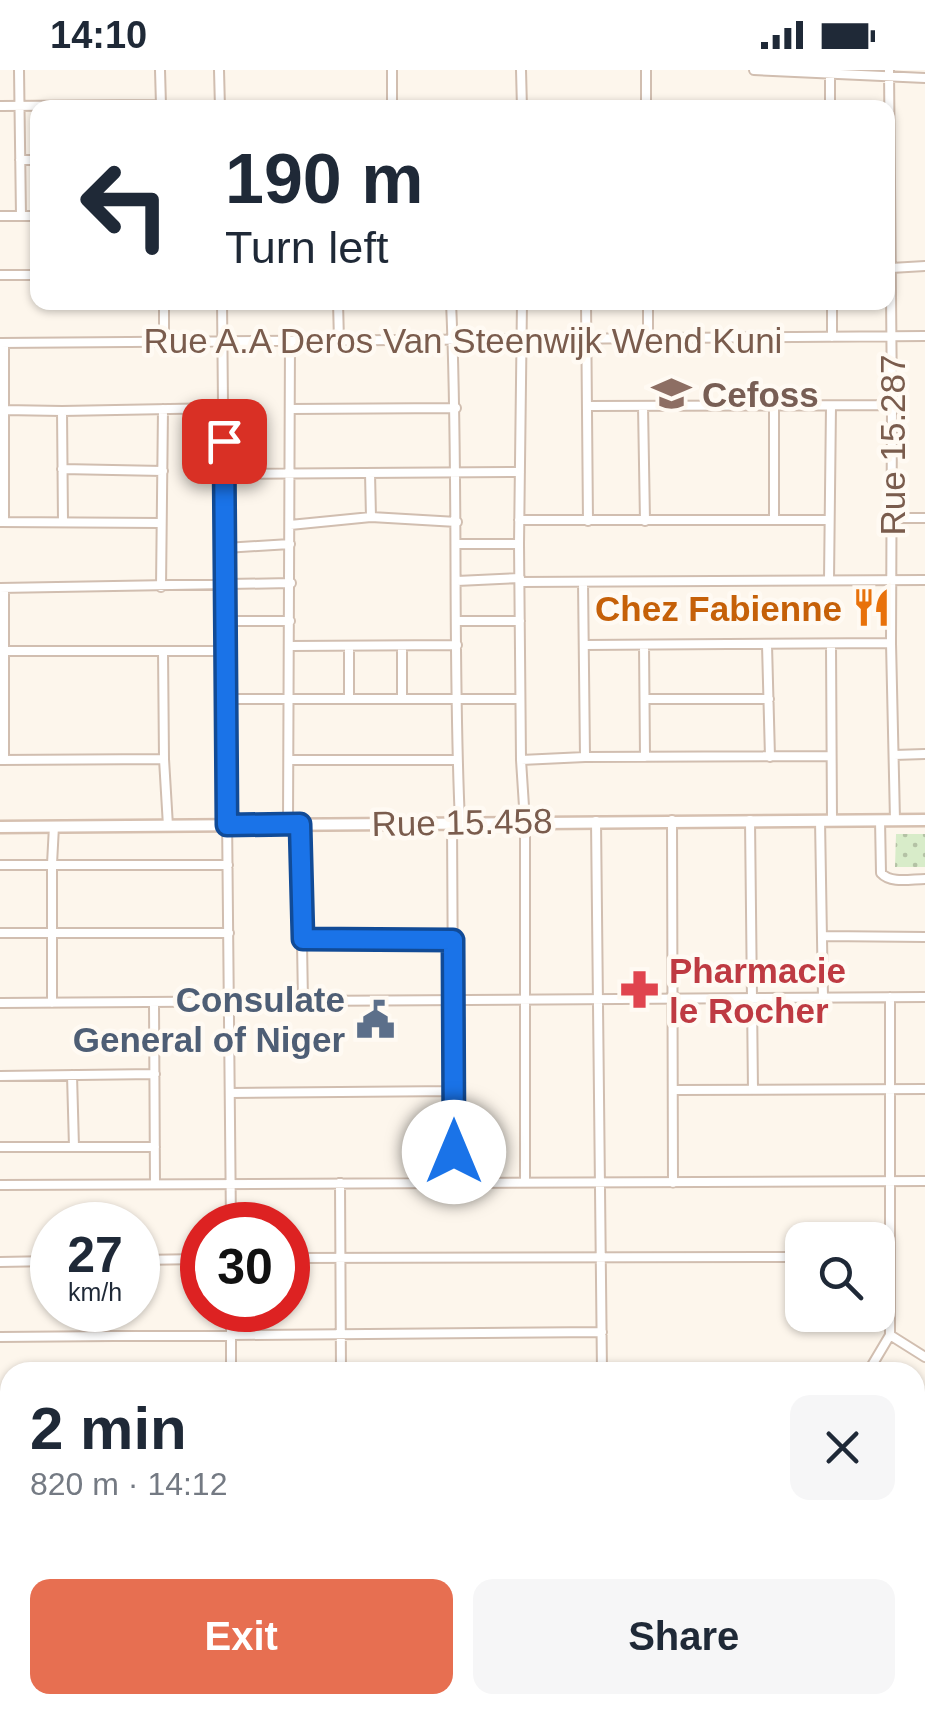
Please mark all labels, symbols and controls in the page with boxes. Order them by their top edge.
text: 14:10 [50,14,147,56]
icon: left [60,140,190,270]
text: 190 m [225,140,423,218]
text: Turn left [225,222,388,273]
street label: Rue A.A Deros Van Steenwijk Wend Kuni [144,321,782,360]
street label: Rue 15.287 [873,355,912,535]
school or university icon: Cefoss [651,373,693,415]
place label: Cefoss [702,375,819,414]
pin [182,399,267,484]
icon: arrive [197,414,252,469]
restaurant icon: Chez Fabienne [851,587,893,629]
place label: Chez Fabienne [595,589,842,628]
street label: Rue 15.458 [371,801,553,843]
place label: Pharmacie le Rocher [669,951,846,1030]
pharmacy icon: Pharmacie le Rocher [618,969,660,1011]
place label: Consulate General of Niger [73,980,345,1059]
public building icon: Consulate General of Niger [354,998,396,1040]
position arrow [402,1100,506,1204]
speed limit sign: 30 [180,1202,310,1332]
map controls [785,1222,895,1332]
button: search [785,1222,895,1332]
text: 27 [67,1227,123,1283]
text: km/h [68,1278,122,1306]
text: 2 min [30,1395,187,1462]
button: close [790,1395,895,1500]
text: 820 m · 14:12 [30,1466,227,1502]
button: Exit [30,1579,453,1694]
button: Share [473,1579,895,1694]

